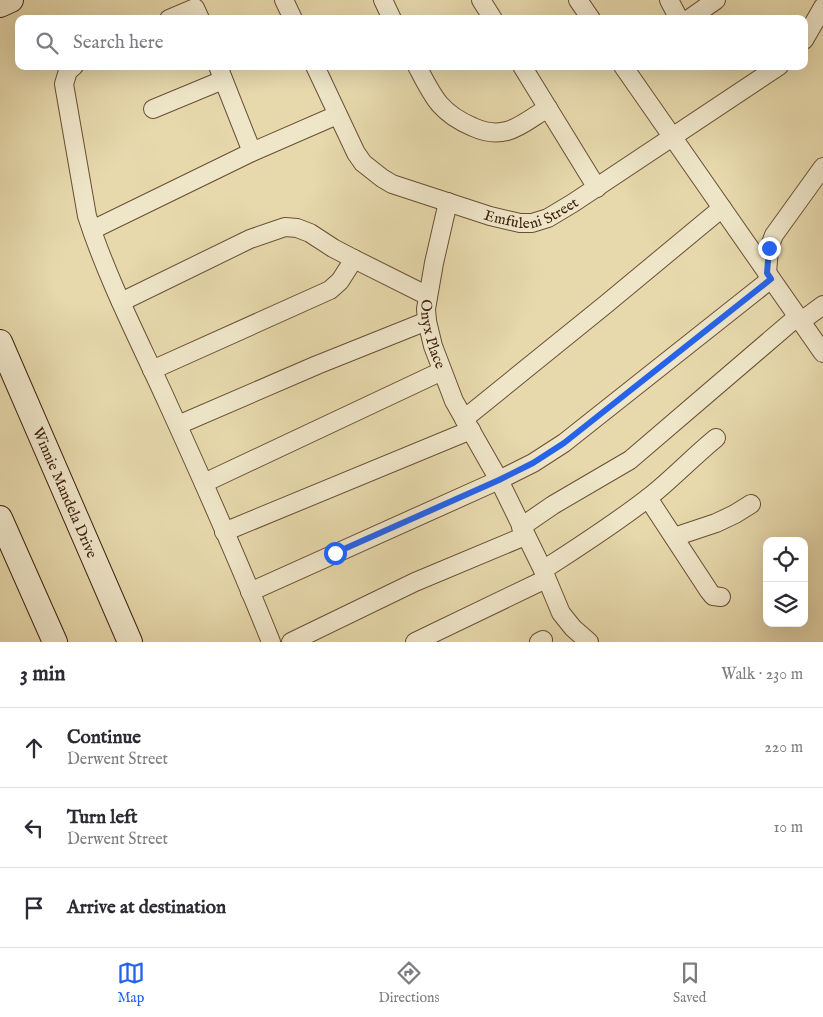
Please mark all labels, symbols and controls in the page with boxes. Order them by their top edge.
search box [15,15,808,70]
icon: search [33,29,61,57]
text: Search here [73,31,164,55]
street label: Emfuleni Street [481,193,582,233]
route end [758,237,781,260]
street label: Onyx Place [416,298,450,372]
street label: Winnie Mandela Drive [28,424,101,561]
map controls [763,537,808,627]
button: locate [763,537,808,582]
route start [324,542,347,565]
button: layers [763,582,808,627]
text: 3 min [20,661,65,688]
text: Walk · 230 m [721,665,803,685]
text: Continue [67,726,141,750]
icon: ahead [20,734,48,762]
text: 220 m [764,738,803,758]
text: Derwent Street [67,750,168,770]
text: Turn left [67,806,138,830]
icon: left [20,814,48,842]
text: 10 m [773,818,803,838]
text: Derwent Street [67,830,168,850]
icon: arrive [20,894,48,922]
text: Arrive at destination [67,896,226,920]
tab: Map [117,959,145,1007]
tab: Directions [378,959,439,1007]
tab: Saved [673,959,706,1007]

